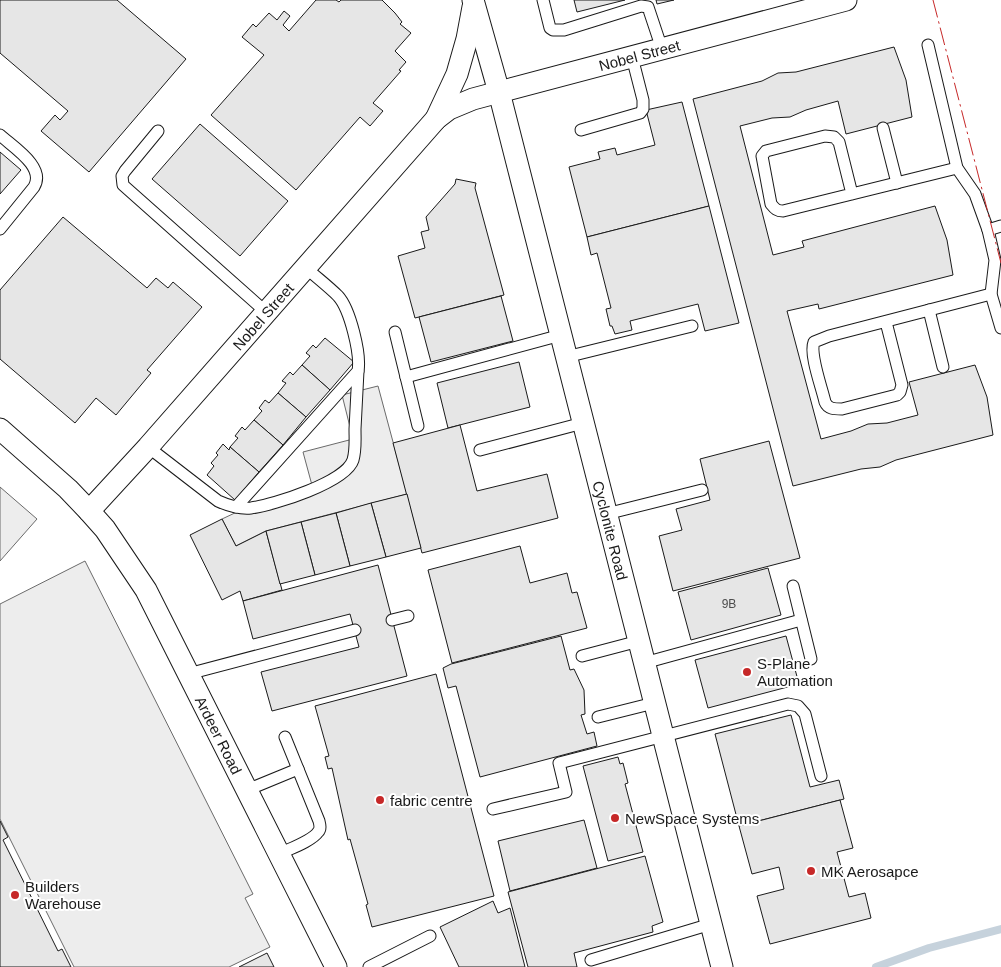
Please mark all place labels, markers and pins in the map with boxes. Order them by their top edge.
place label: S-Plane Automation [757,655,833,689]
marker: S-Plane Automation [741,666,753,678]
place label: fabric centre [390,792,473,809]
marker: fabric centre [374,794,386,806]
place label: NewSpace Systems [625,810,759,827]
marker: NewSpace Systems [609,812,621,824]
place label: MK Aerosapce [821,863,919,880]
marker: MK Aerosapce [805,865,817,877]
place label: Builders Warehouse [25,878,101,912]
marker: Builders Warehouse [9,889,21,901]

